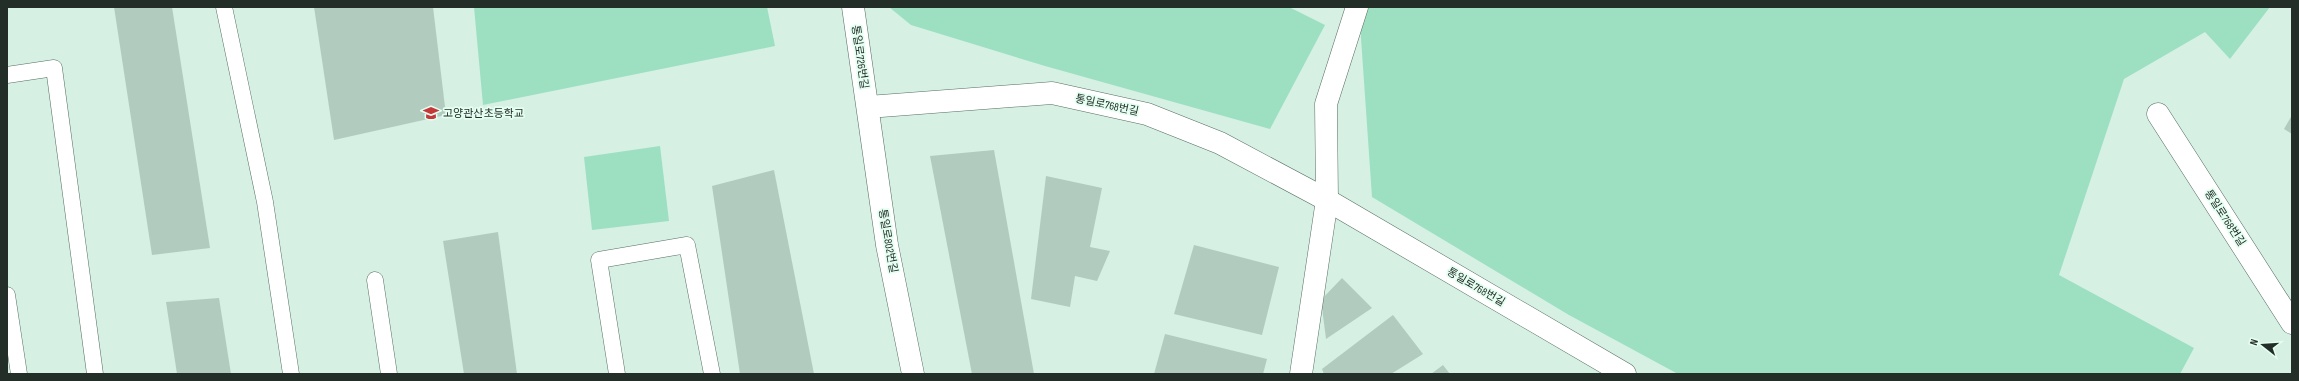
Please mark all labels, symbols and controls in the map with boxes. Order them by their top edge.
street label: 통일로726번길 [849,24,871,90]
street label: 통일로768번길 [1074,92,1140,118]
school or university icon: 고양관산초등학교 [422,104,440,122]
place label: 고양관산초등학교 [443,107,524,120]
street label: 통일로768번길 [2202,187,2248,249]
street label: 통일로802번길 [876,208,900,274]
street label: 통일로768번길 [1445,265,1507,309]
north arrow [2243,325,2283,365]
text: N [2247,337,2261,347]

